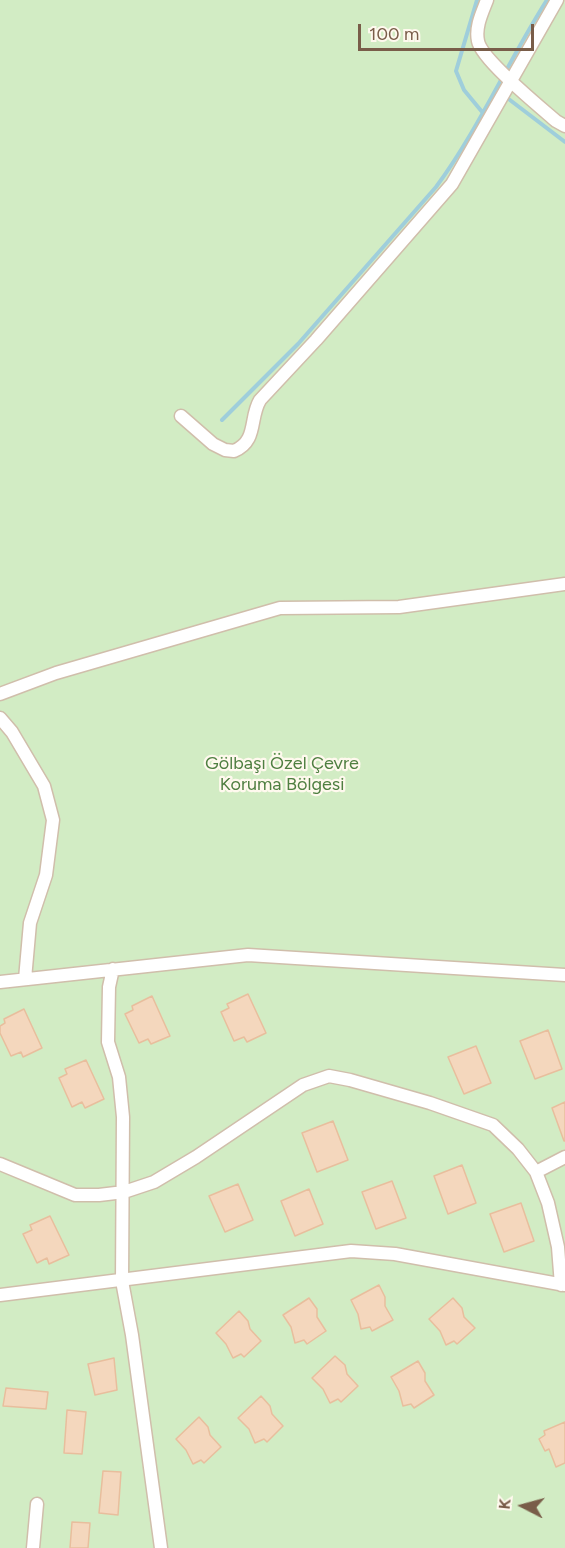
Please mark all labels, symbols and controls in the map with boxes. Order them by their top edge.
scale bar [361,12,536,50]
text: 100 m [369,23,419,45]
park label: Gölbaşı Özel Çevre Koruma Bölgesi [205,753,359,795]
north arrow [493,1476,553,1536]
text: K [495,1498,515,1510]

